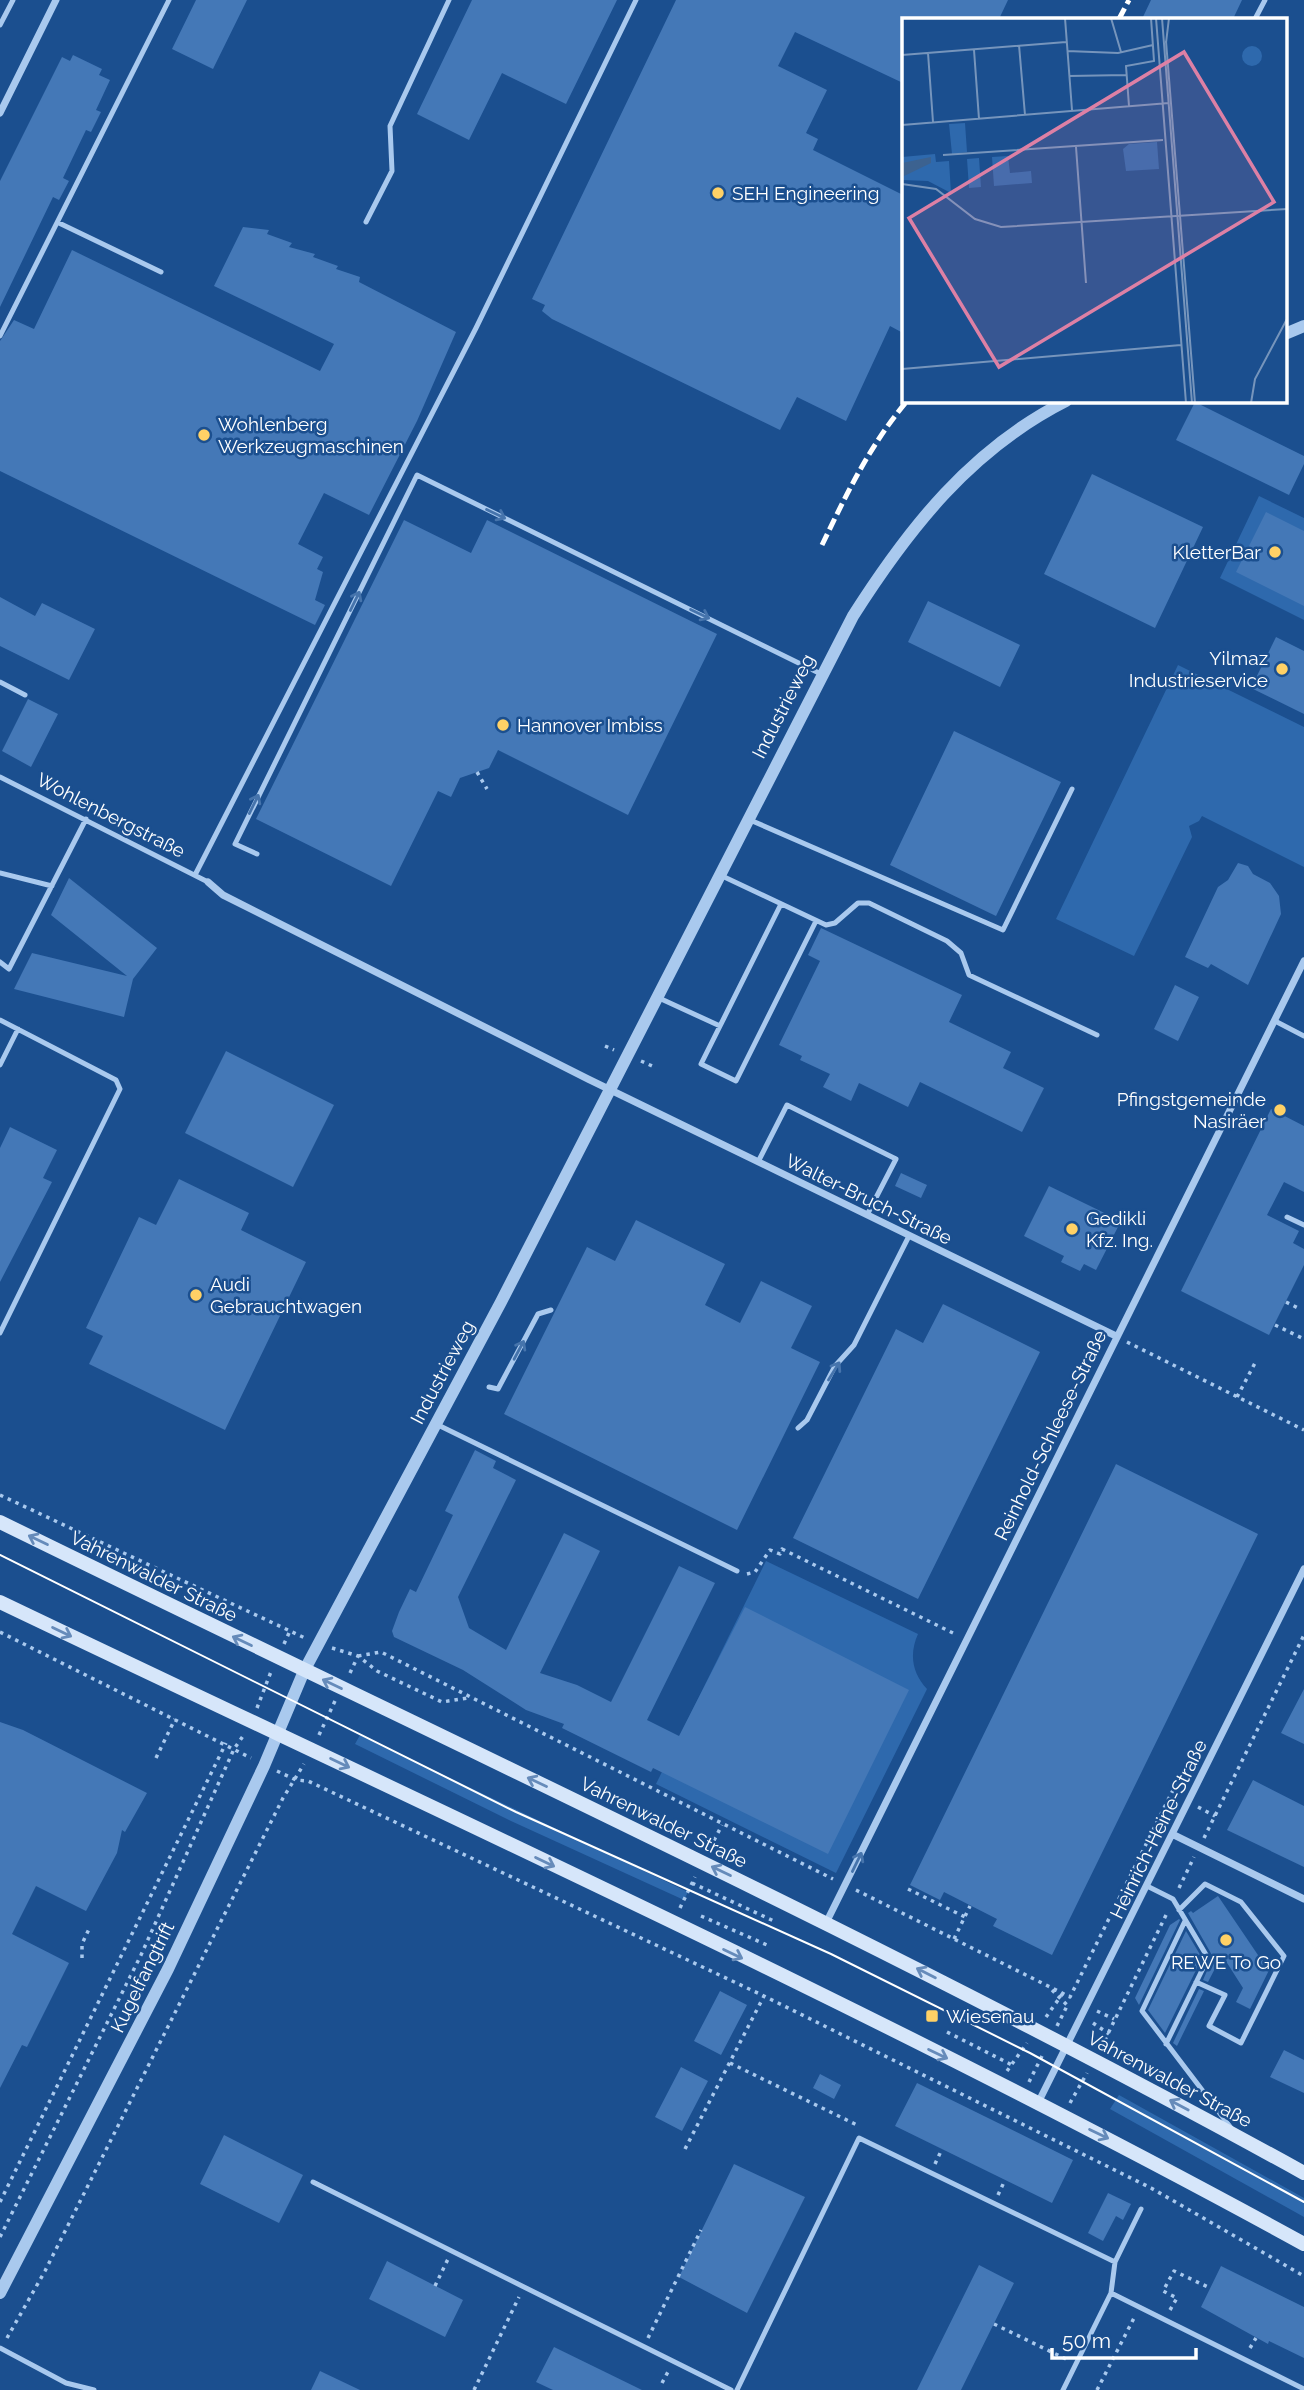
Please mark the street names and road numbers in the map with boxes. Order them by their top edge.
street label: Industrieweg [747,650,819,762]
street label: Wohlenbergstraße [33,768,189,862]
street label: Walter-Bruch-Straße [782,1149,956,1249]
street label: Industrieweg [405,1316,479,1428]
street label: Reinhold-Schleese-Straße [989,1326,1111,1544]
street label: Vahrenwalder Straße [67,1526,241,1626]
street label: Heinrich-Heine-Straße [1105,1736,1211,1922]
street label: Vahrenwalder Straße [577,1772,751,1872]
street label: Kugelfangtrift [106,1917,179,2036]
street label: Vahrenwalder Straße [1084,2026,1256,2132]

